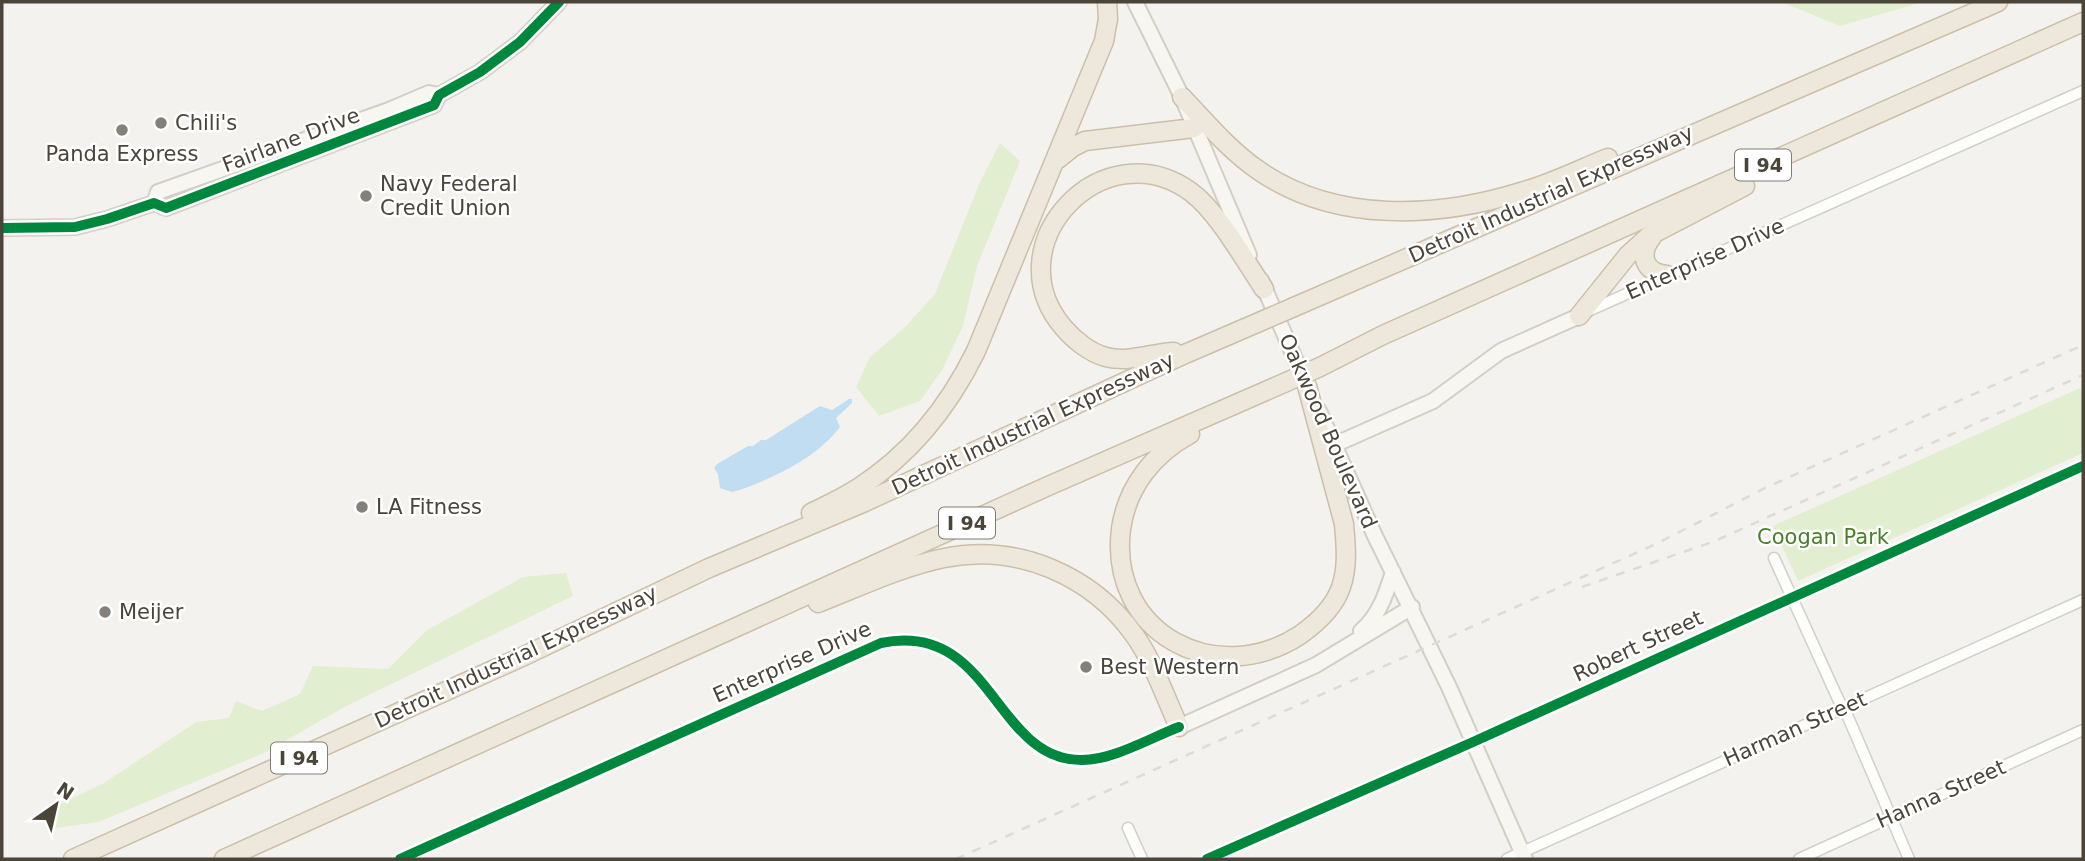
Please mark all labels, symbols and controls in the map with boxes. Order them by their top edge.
street label: Fairlane Drive [219,103,363,177]
place label: Chili's [175,111,237,135]
marker: Chili's [153,115,169,131]
street label: Detroit Industrial Expressway [1405,120,1697,268]
marker: Panda Express [114,122,130,138]
place label: Panda Express [46,142,198,166]
road number: I 94 [1735,150,1791,181]
place label: Navy Federal Credit Union [380,172,518,220]
marker: Navy Federal Credit Union [358,188,374,204]
street label: Enterprise Drive [1622,213,1788,305]
street label: Oakwood Boulevard [1274,330,1382,532]
street label: Detroit Industrial Expressway [888,348,1178,500]
place label: LA Fitness [376,495,482,519]
marker: LA Fitness [354,499,370,515]
road number: I 94 [939,508,995,538]
park label: Coogan Park [1757,525,1890,549]
street label: Detroit Industrial Expressway [371,581,661,733]
place label: Meijer [119,600,184,624]
marker: Meijer [97,604,113,620]
street label: Robert Street [1569,606,1707,686]
street label: Enterprise Drive [709,616,875,708]
place label: Best Western [1100,655,1239,679]
marker: Best Western [1078,659,1094,675]
street label: Harman Street [1720,687,1870,771]
road number: I 94 [271,743,327,774]
street label: Hanna Street [1873,755,2009,833]
north arrow [21,770,91,840]
text: N [53,777,78,804]

